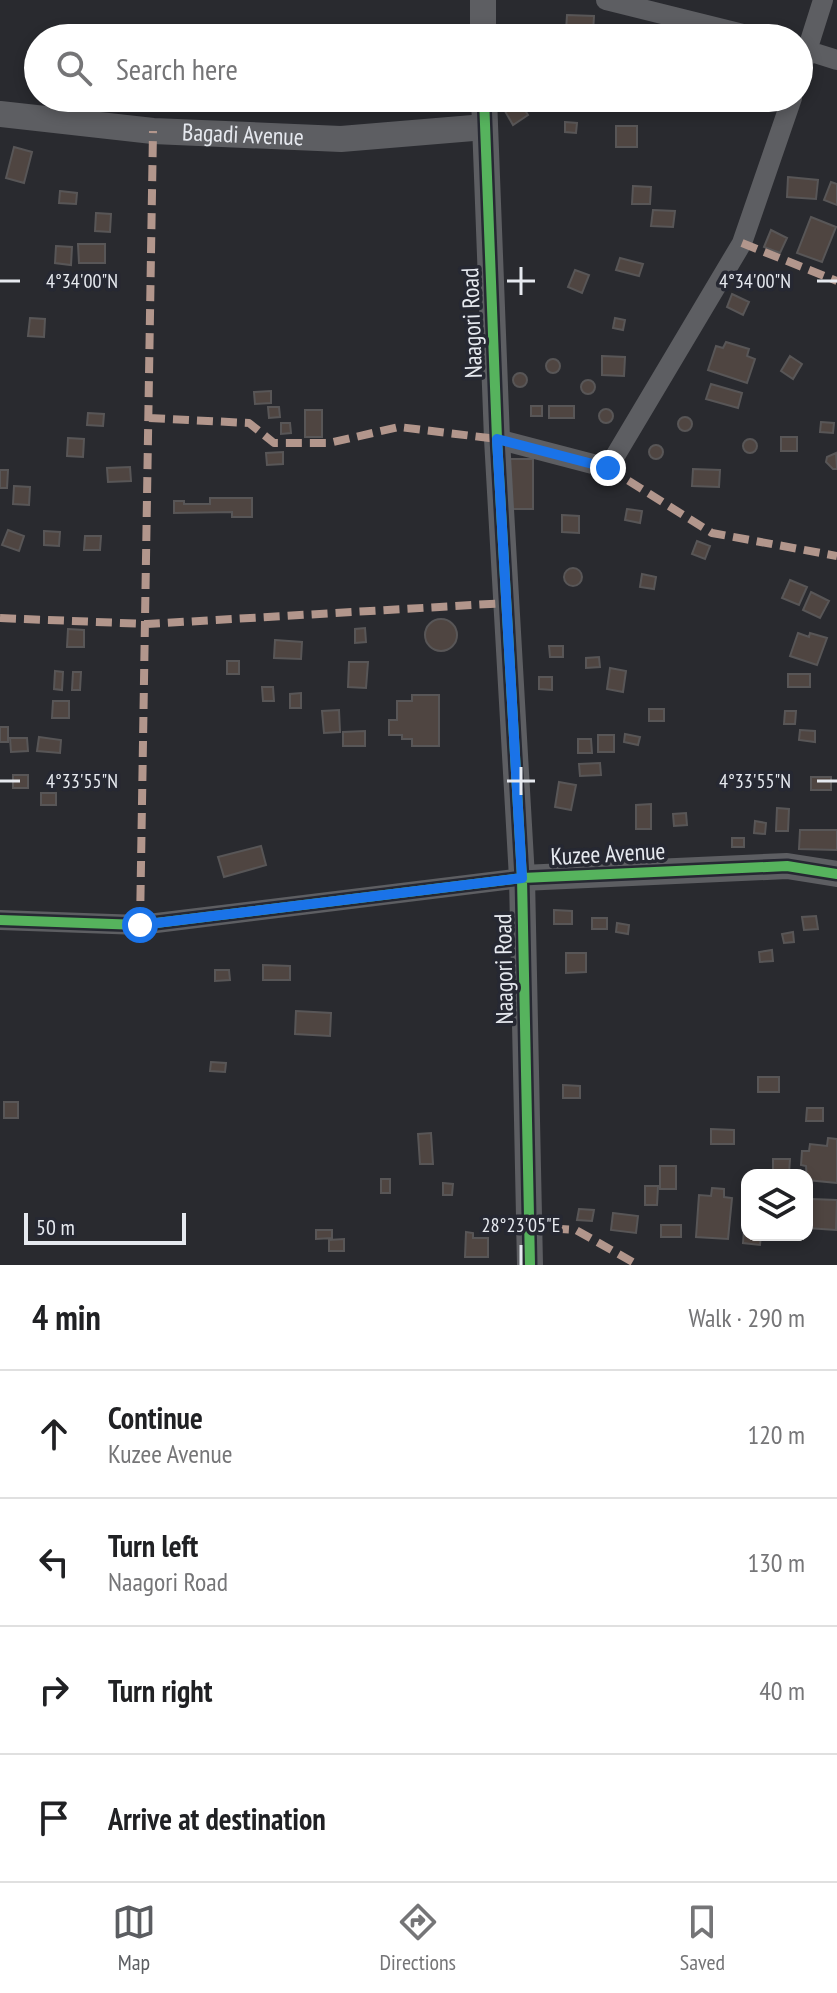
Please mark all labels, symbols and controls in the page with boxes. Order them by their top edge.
search box [24,24,813,112]
icon: search [52,46,96,90]
text: Search here [116,49,238,88]
street label: Bagadi Avenue [182,116,304,152]
street label: Naagori Road [454,267,489,379]
text: 4°34'00"N [46,268,118,294]
text: 4°34'00"N [719,268,791,294]
route end [590,450,626,486]
text: 4°33'55"N [46,768,118,794]
text: 4°33'55"N [719,768,791,794]
street label: Kuzee Avenue [550,835,666,872]
route start [122,907,158,943]
street label: Naagori Road [487,913,520,1025]
map controls [741,1169,813,1241]
button: layers [741,1169,813,1241]
scale bar [24,1209,186,1245]
text: 28°23'05"E [482,1212,560,1238]
text: 50 m [36,1213,75,1241]
text: 4 min [32,1295,101,1339]
text: Walk · 290 m [688,1301,805,1334]
text: Continue [108,1398,203,1437]
icon: ahead [32,1412,76,1456]
text: 120 m [747,1418,805,1451]
text: Kuzee Avenue [108,1437,232,1470]
text: Turn left [108,1526,198,1565]
icon: left [32,1540,76,1584]
text: 130 m [747,1546,805,1579]
text: Naagori Road [108,1565,228,1598]
icon: right [32,1668,76,1712]
text: Turn right [108,1671,212,1710]
text: 40 m [759,1674,805,1707]
icon: arrive [32,1796,76,1840]
text: Arrive at destination [108,1799,326,1838]
tab: Map [112,1900,156,1976]
tab: Directions [380,1900,456,1976]
tab: Saved [680,1900,725,1976]

